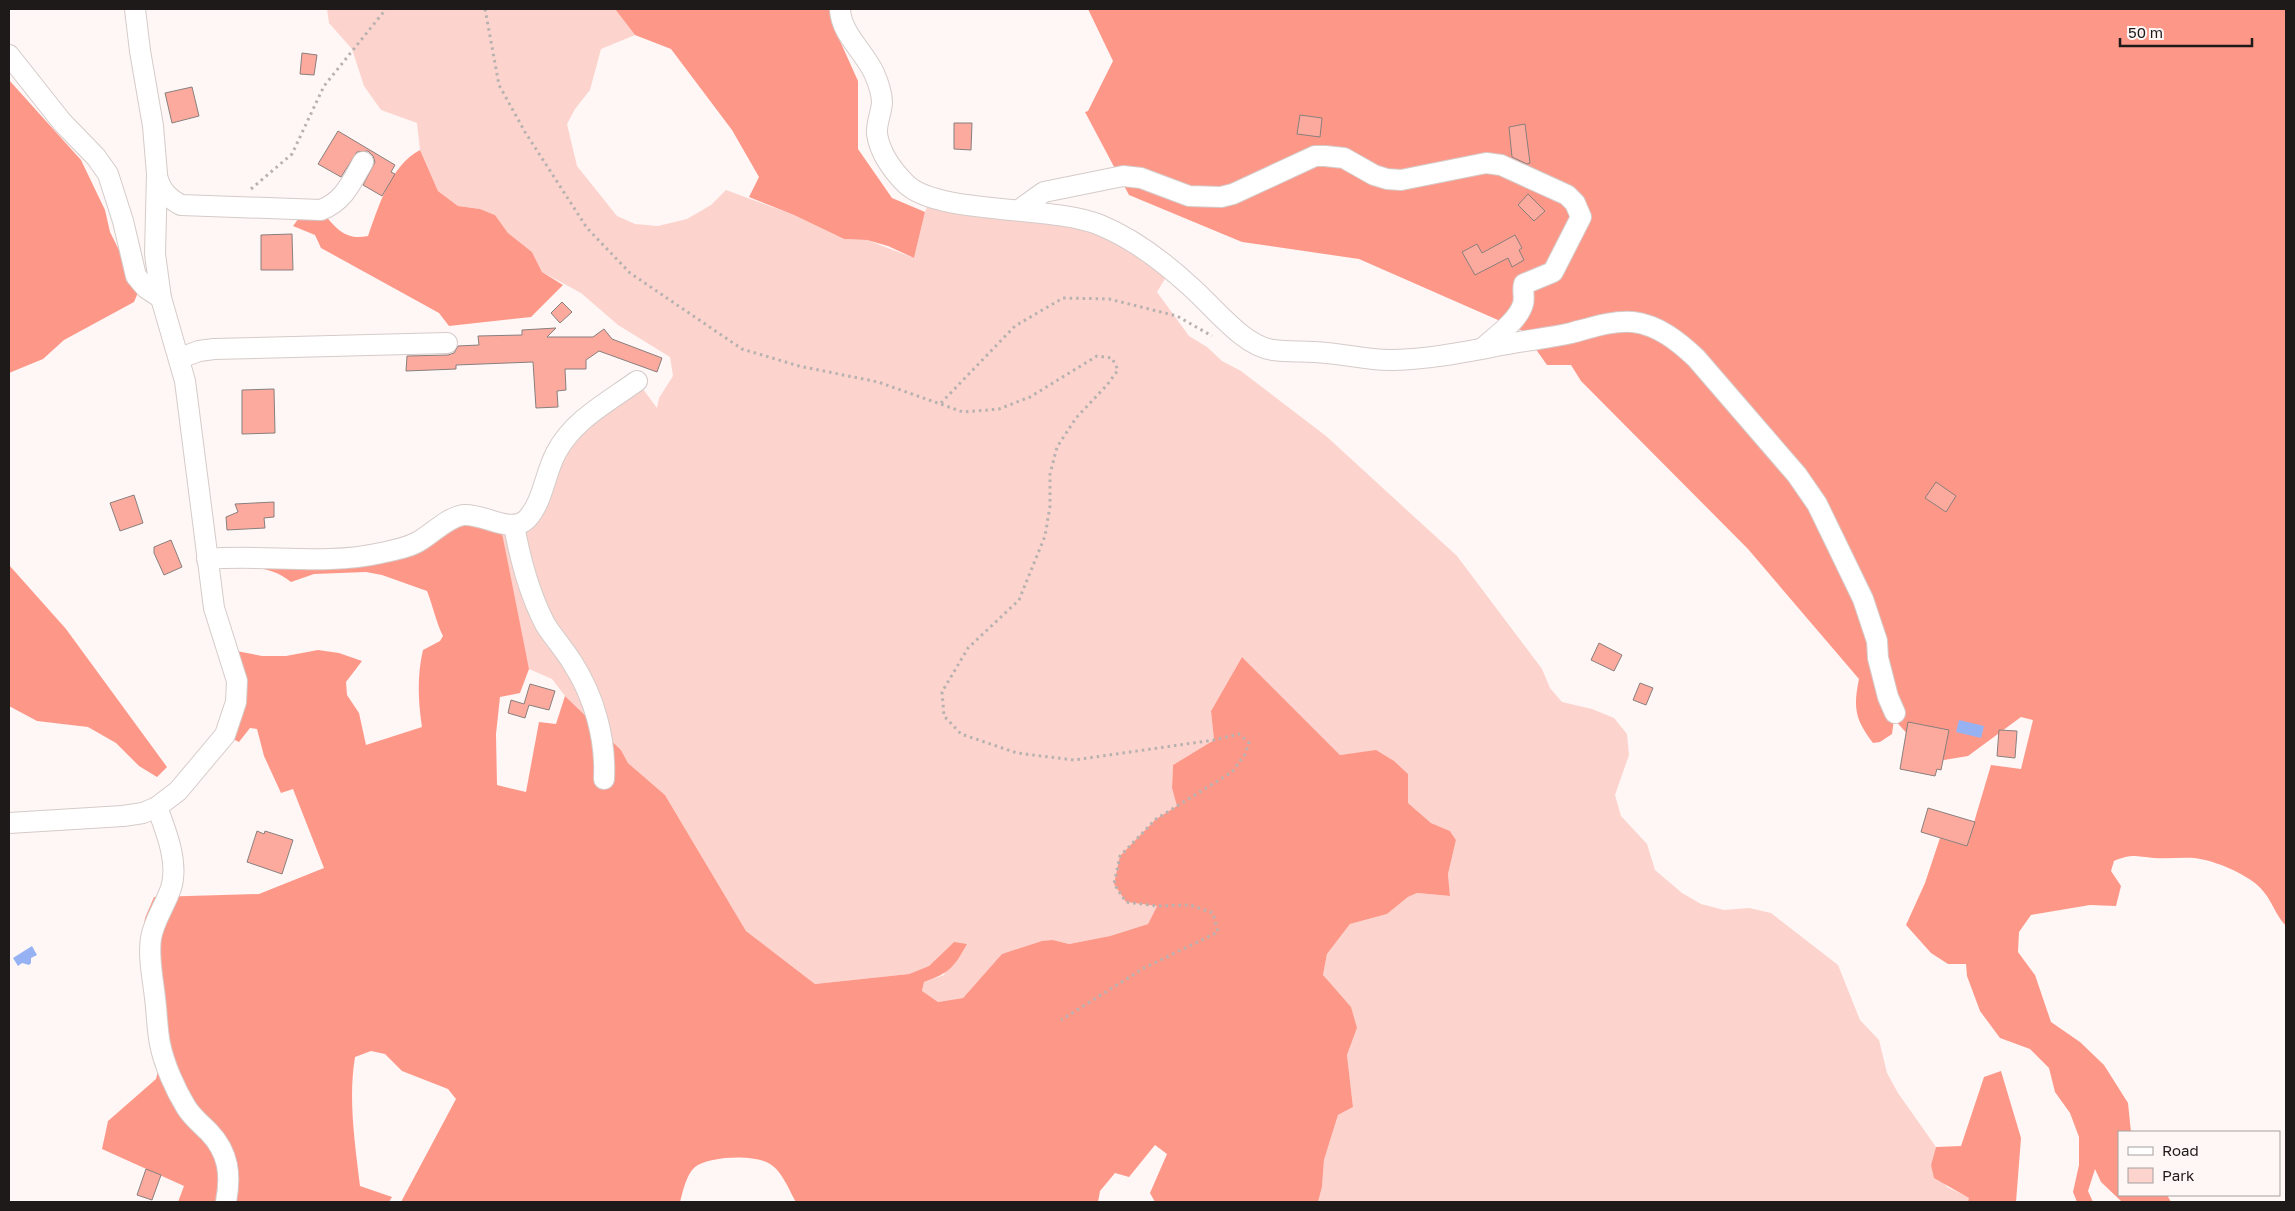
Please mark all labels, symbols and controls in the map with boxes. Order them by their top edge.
scale bar [2120,15,2252,47]
text: 50 m [2128,23,2163,41]
legend [2118,1131,2280,1196]
text: Road [2162,1141,2199,1159]
text: Park [2162,1166,2195,1184]

